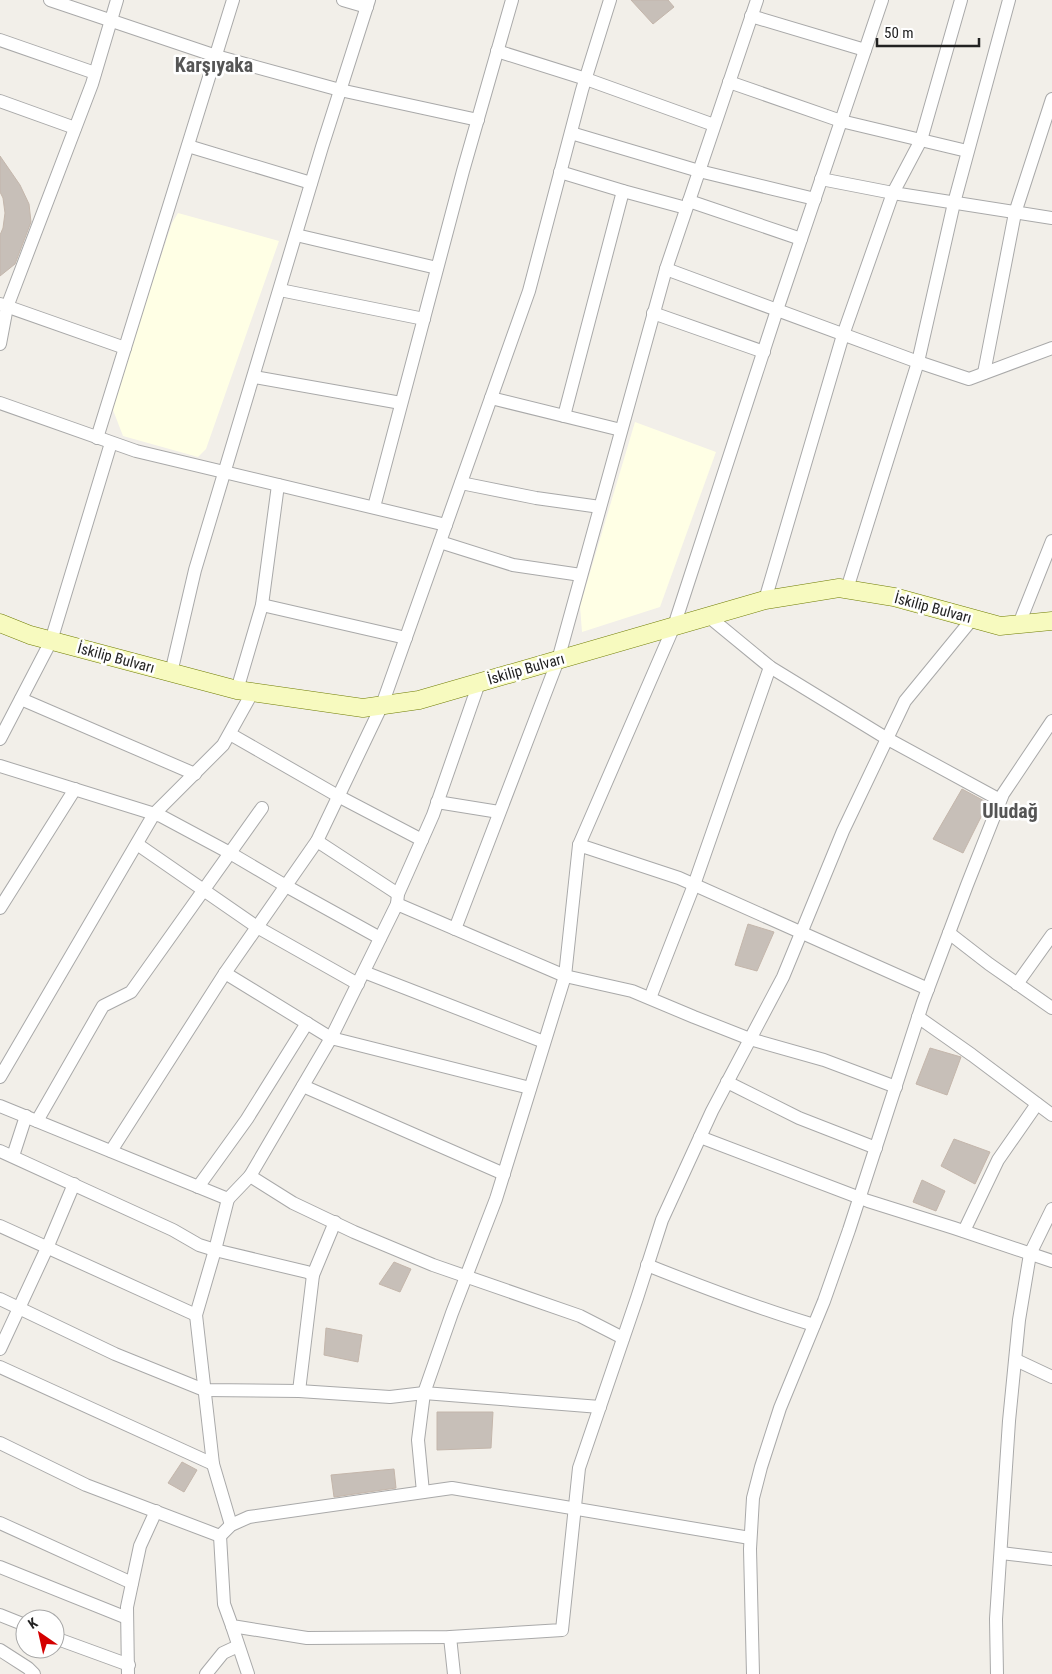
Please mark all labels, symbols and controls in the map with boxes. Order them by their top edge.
scale bar [877,15,980,47]
text: 50 m [884,24,914,42]
district label: Karşıyaka [175,53,253,77]
street label: İskilip Bulvarı [893,589,973,627]
street label: İskilip Bulvarı [76,639,156,677]
street label: İskilip Bulvarı [486,649,566,689]
district label: Uludağ [982,799,1038,823]
north arrow [15,1609,65,1659]
text: K [25,1614,41,1632]

